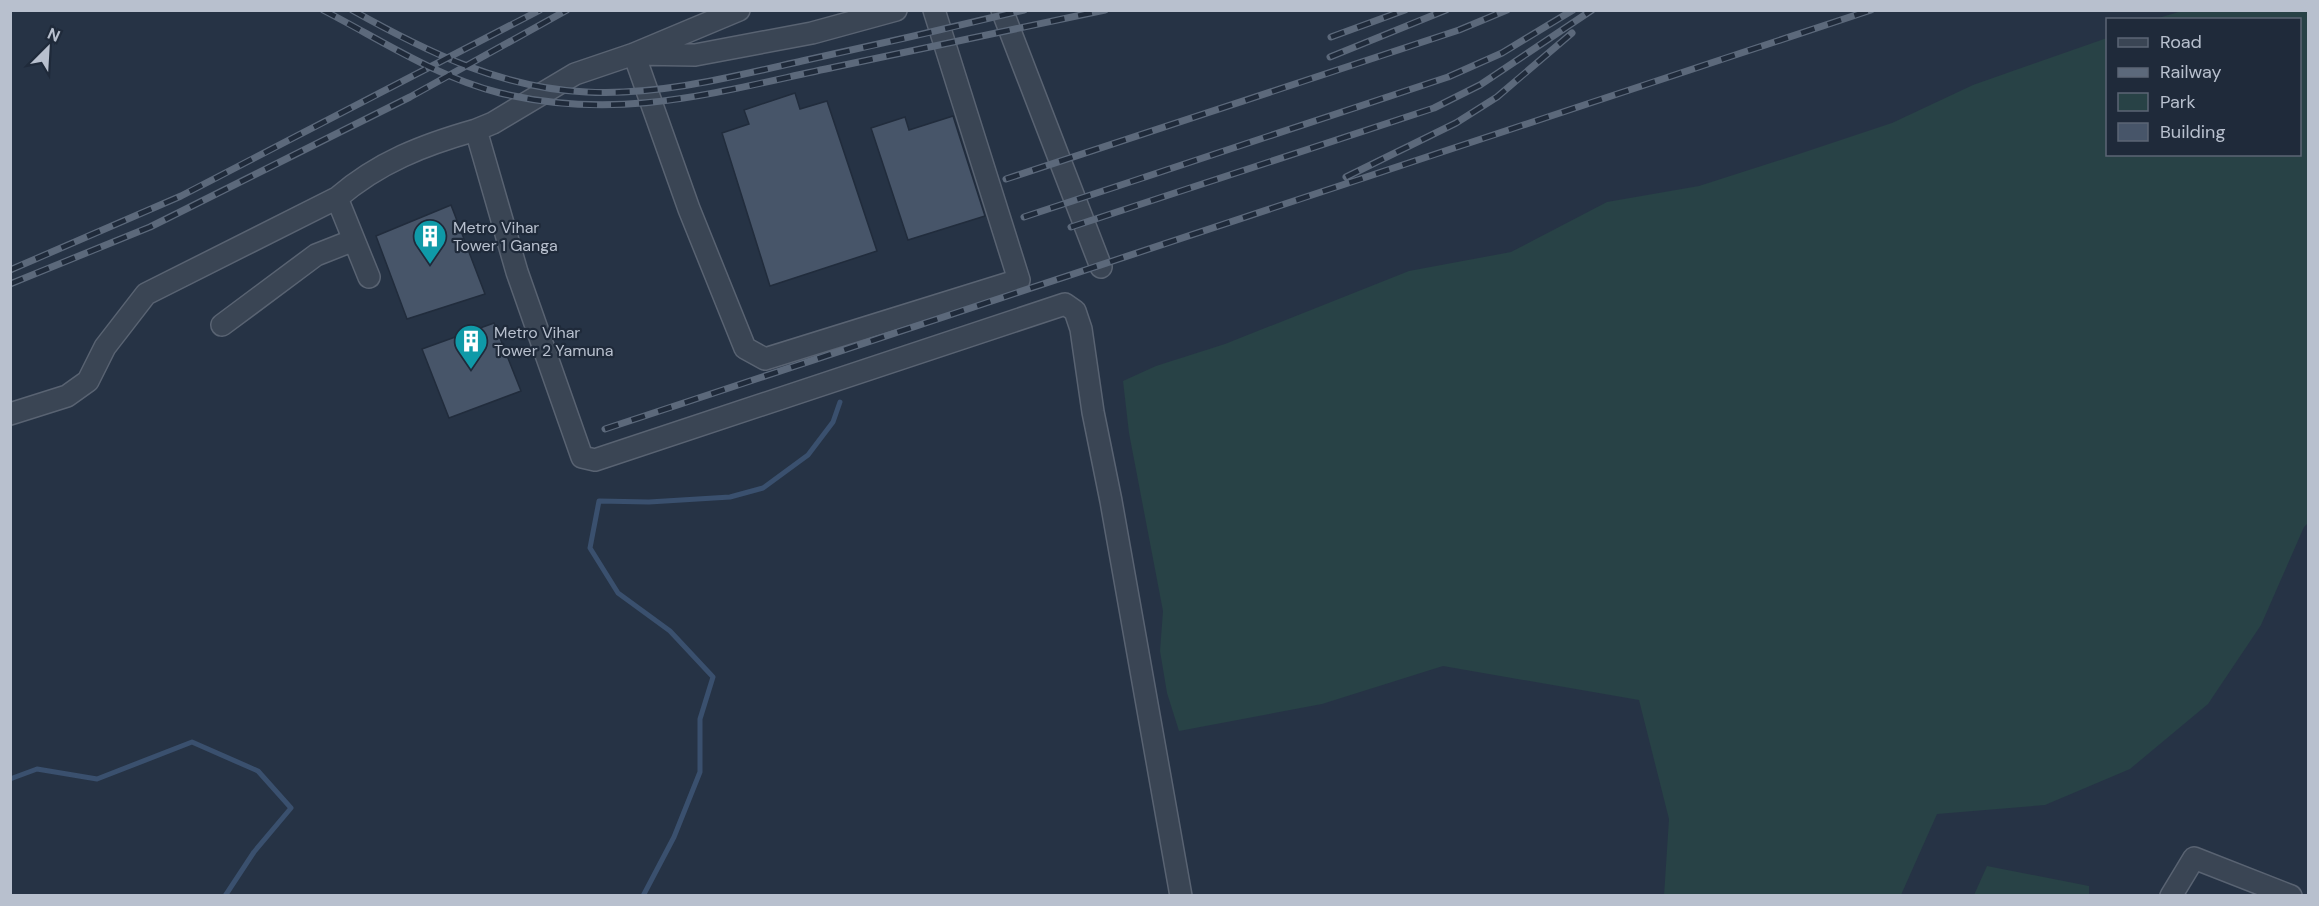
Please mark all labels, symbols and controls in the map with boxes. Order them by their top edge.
north arrow [18,18,78,78]
legend [2106,18,2301,156]
text: N [44,23,63,47]
text: Road [2160,30,2202,54]
text: Railway [2160,60,2222,84]
text: Park [2160,90,2196,114]
text: Building [2160,120,2225,144]
place label: Metro Vihar Tower 1 Ganga [453,217,558,256]
building icon: Metro Vihar Tower 1 Ganga [412,218,448,265]
place label: Metro Vihar Tower 2 Yamuna [494,322,614,361]
building icon: Metro Vihar Tower 2 Yamuna [453,323,489,370]

